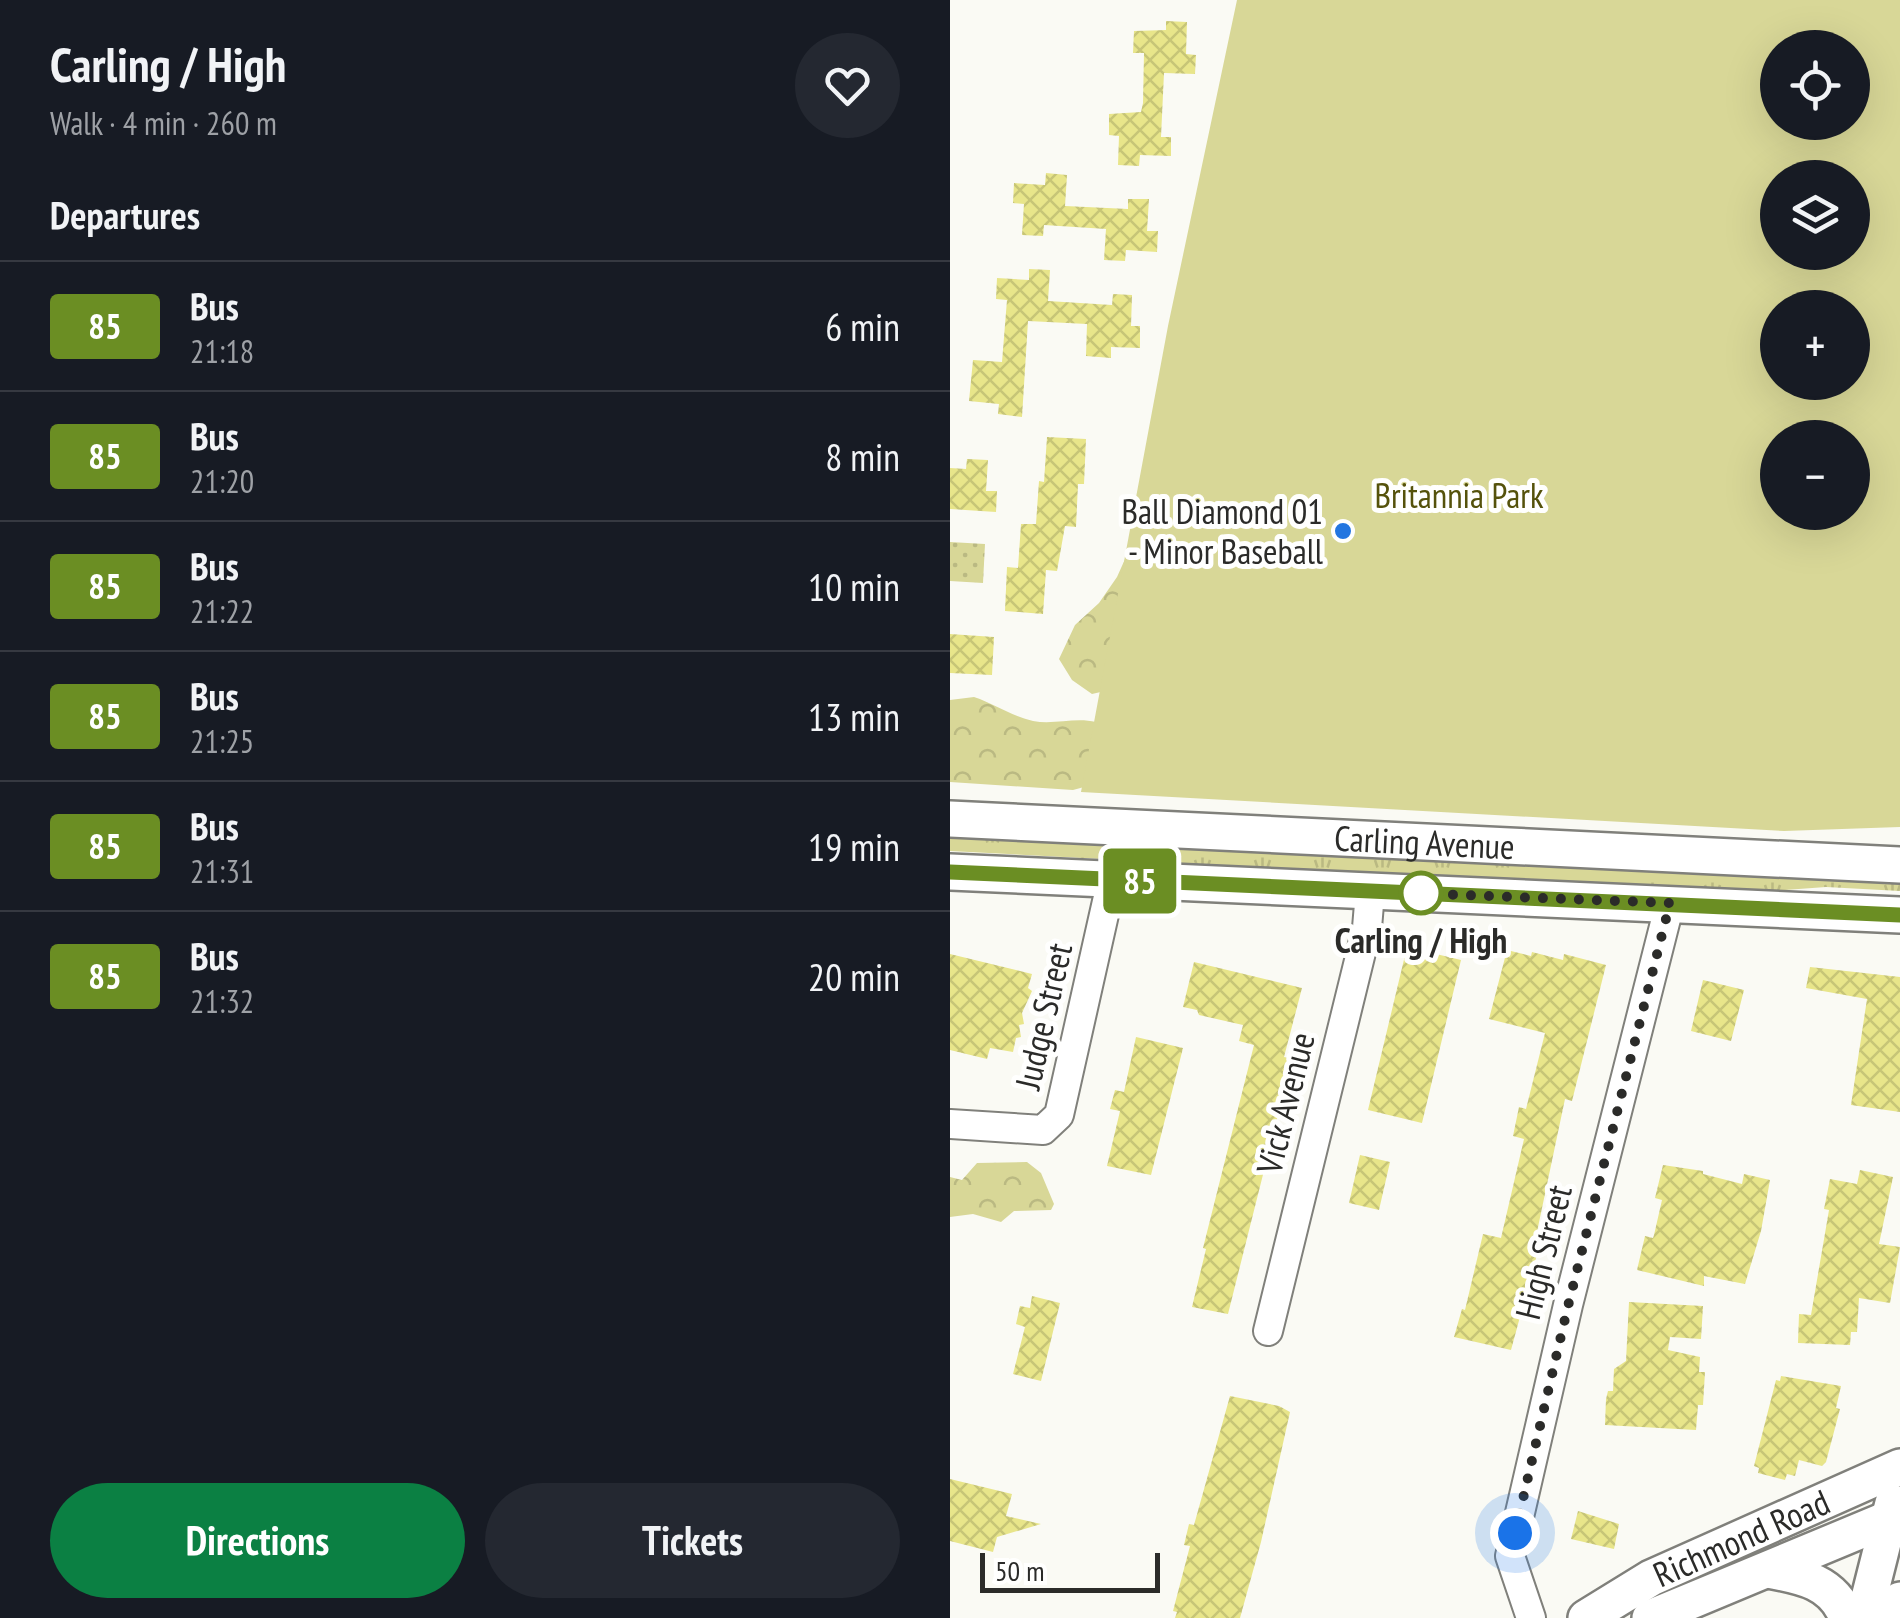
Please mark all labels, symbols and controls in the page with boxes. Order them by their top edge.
map controls [1760,30,1870,530]
button: locate [1760,30,1870,140]
text: Carling / High [50,33,286,95]
button: heart [795,33,900,138]
text: Walk · 4 min · 260 m [50,102,277,144]
button: layers [1760,160,1870,270]
text: Departures [50,190,200,239]
text: Bus [190,281,239,330]
button: + [1760,290,1870,400]
text: 6 min [825,302,900,351]
text: 85 [88,303,122,349]
text: 21:18 [190,330,254,372]
text: Bus [190,411,239,460]
button: − [1760,420,1870,530]
text: 8 min [825,432,900,481]
text: 85 [88,433,122,479]
text: 21:20 [190,460,254,502]
park label: Britannia Park [1374,472,1544,518]
place label: Ball Diamond 01 - Minor Baseball [1121,488,1323,574]
marker: Ball Diamond 01 - Minor Baseball [1332,520,1354,542]
text: Bus [190,541,239,590]
text: 10 min [808,562,900,611]
text: 85 [88,563,122,609]
text: 21:22 [190,590,254,632]
text: Bus [190,671,239,720]
text: 13 min [808,692,900,741]
text: 85 [88,693,122,739]
text: 21:25 [190,720,254,762]
text: Bus [190,801,239,850]
street label: Carling Avenue [1333,815,1516,869]
text: 19 min [808,822,900,871]
text: 85 [88,823,122,869]
line badge: 85 [1095,848,1185,914]
text: 21:31 [190,850,254,892]
text: 85 [1123,858,1157,904]
marker: Carling / High [1400,872,1442,914]
place label: Carling / High [1335,917,1507,963]
text: Bus [190,931,239,980]
street label: Judge Street [1004,938,1082,1094]
text: 20 min [808,952,900,1001]
text: 85 [88,953,122,999]
text: 21:32 [190,980,254,1022]
street label: Vick Avenue [1245,1028,1325,1179]
street label: High Street [1504,1180,1582,1324]
street label: Richmond Road [1646,1479,1836,1597]
button: Directions [50,1483,465,1598]
button: Tickets [485,1483,900,1598]
your location [1490,1508,1540,1558]
scale bar [980,1548,1160,1592]
text: 50 m [995,1552,1044,1589]

